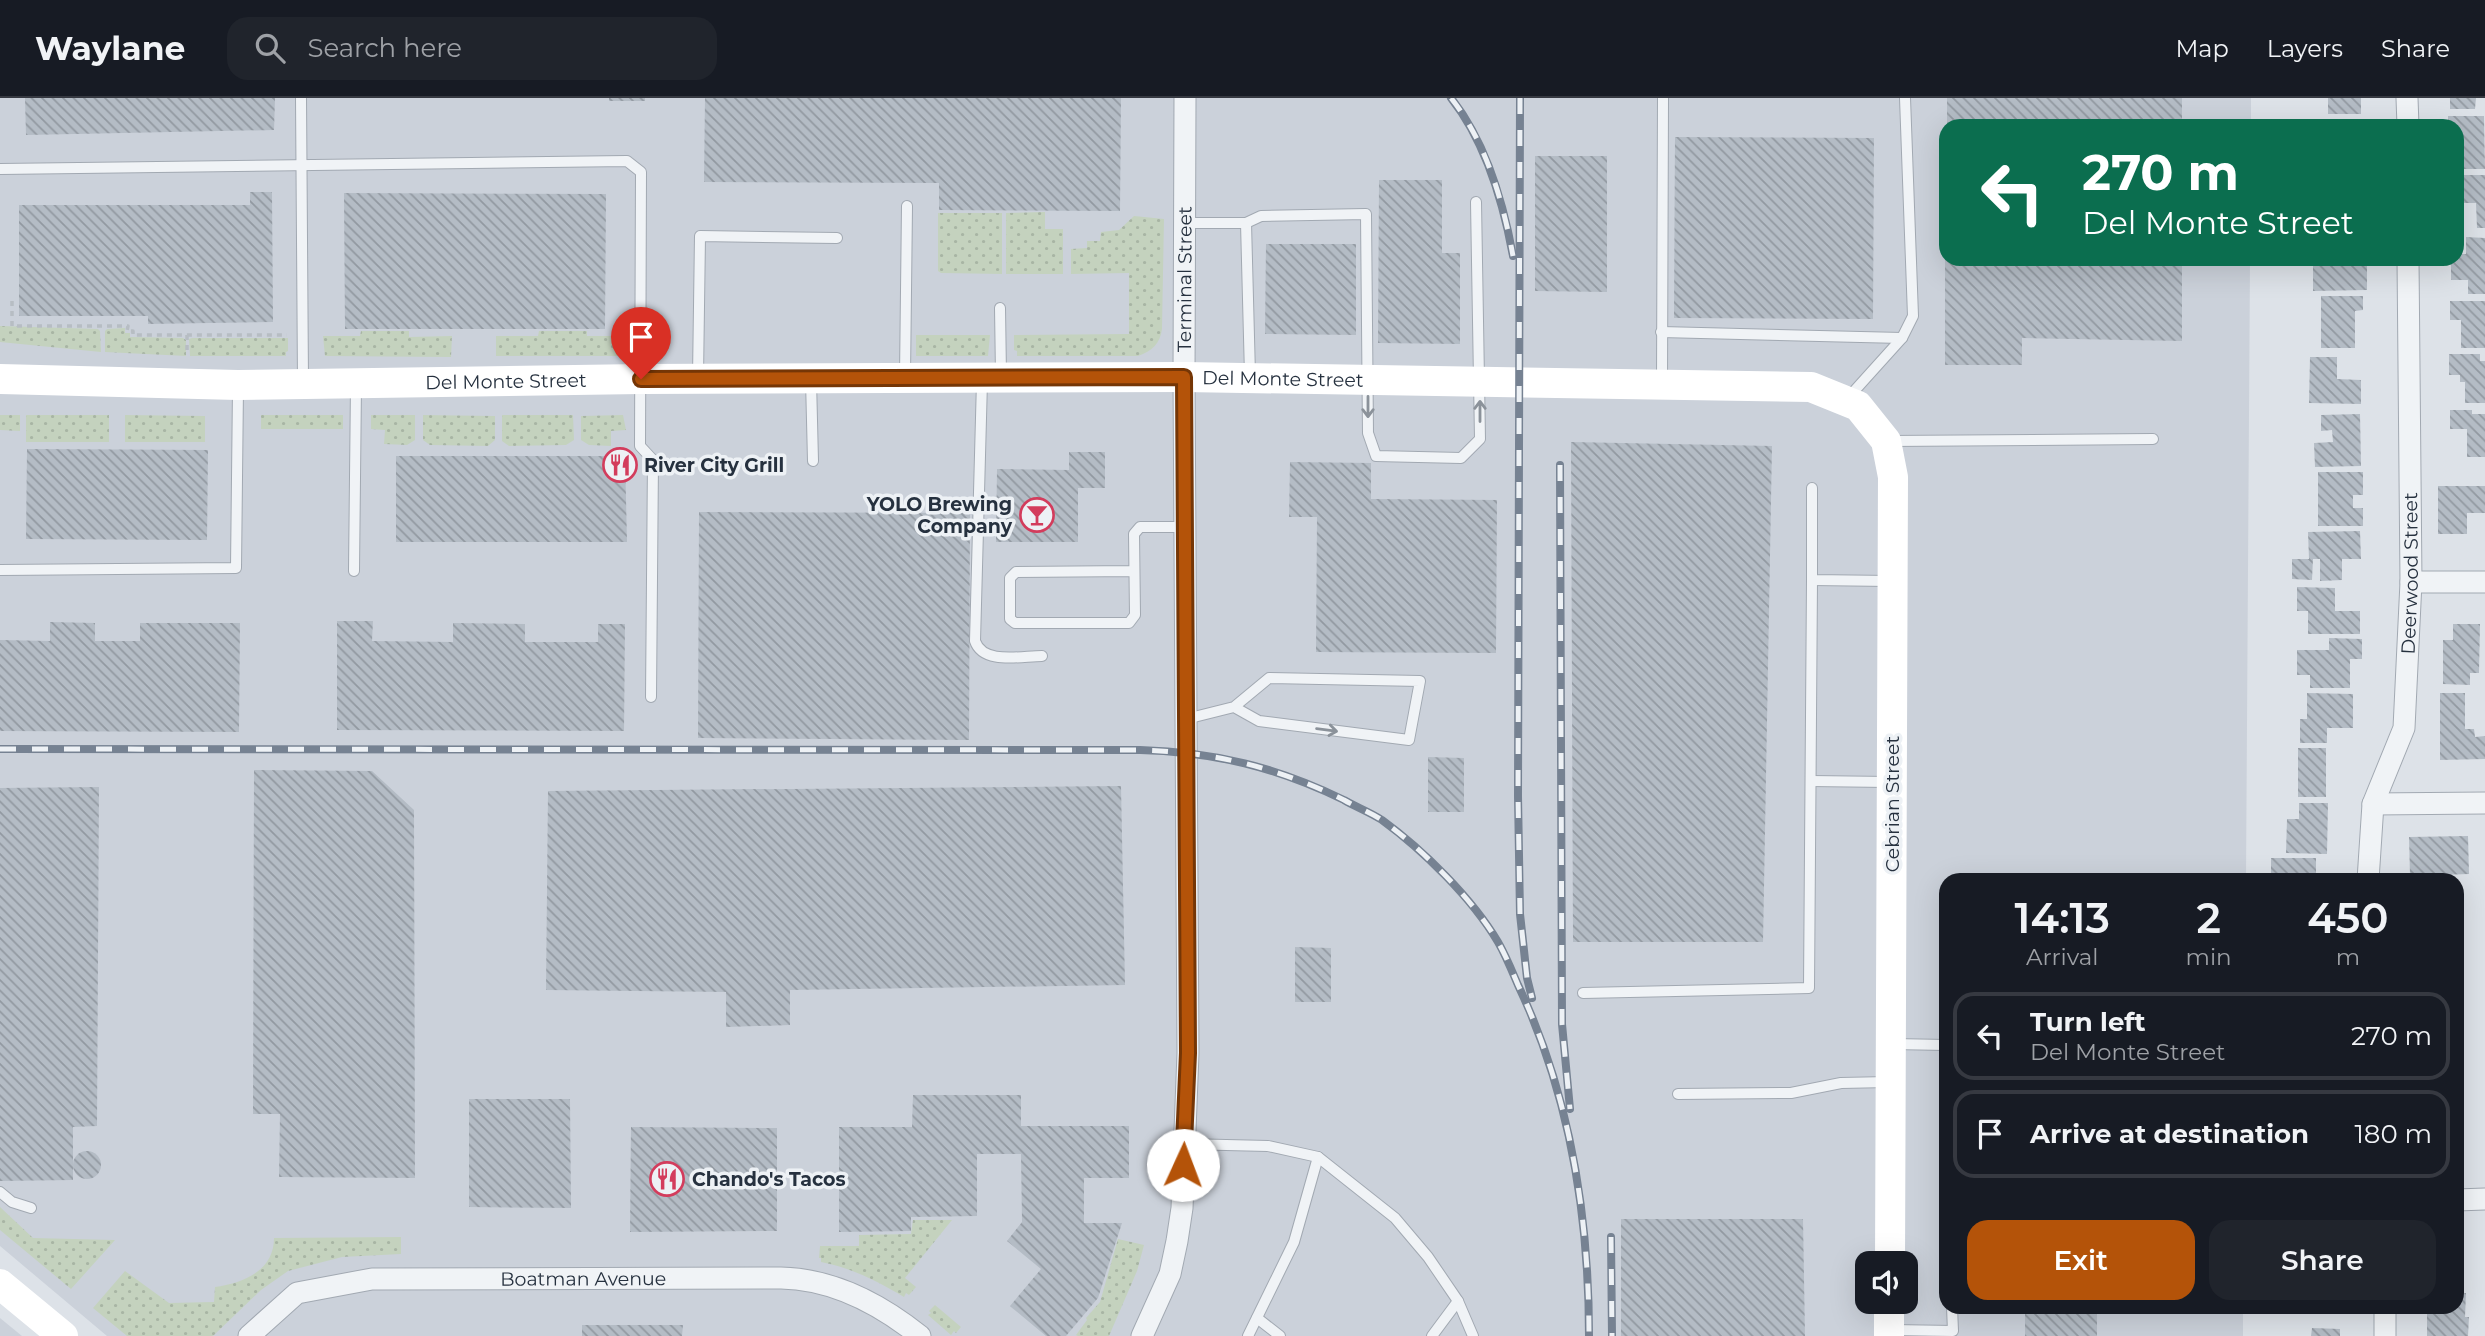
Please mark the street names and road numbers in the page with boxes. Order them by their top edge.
street label: Terminal Street [1173,206,1197,352]
street label: Del Monte Street [1202,366,1364,392]
street label: Del Monte Street [425,369,587,394]
street label: Deerwood Street [2397,492,2423,655]
street label: Cebrian Street [1881,735,1904,872]
street label: Boatman Avenue [500,1267,666,1291]

